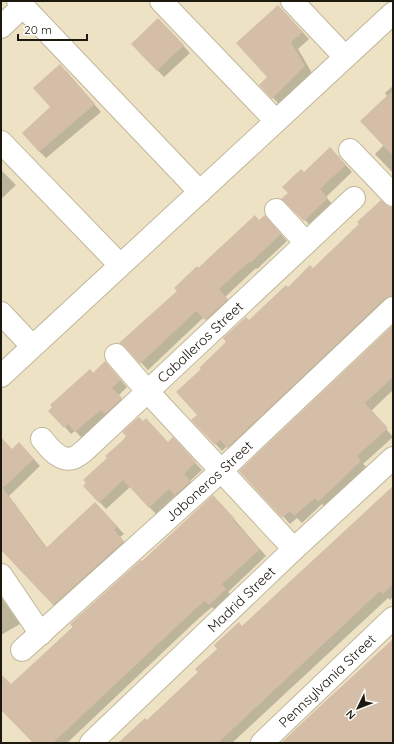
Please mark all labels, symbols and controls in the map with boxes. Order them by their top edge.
scale bar [18,16,87,42]
text: 20 m [24,22,52,37]
street label: Caballeros Street [153,297,247,387]
street label: Jaboneros Street [162,437,257,525]
street label: Madrid Street [204,562,279,636]
street label: Pennsylvania Street [275,630,380,731]
north arrow [338,688,378,728]
text: N [343,707,359,723]

